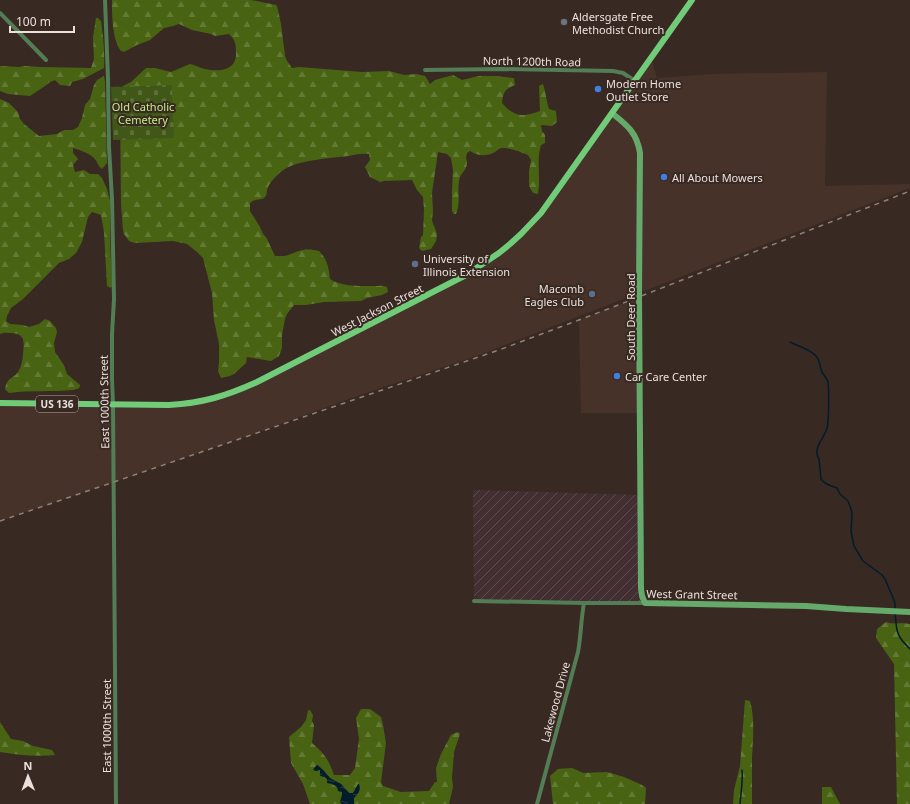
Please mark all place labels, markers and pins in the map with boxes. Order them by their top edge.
place label: Aldersgate Free Methodist Church [572,9,664,37]
marker: Aldersgate Free Methodist Church [559,17,569,27]
place label: Modern Home Outlet Store [606,76,681,104]
marker: Modern Home Outlet Store [593,84,603,94]
place label: All About Mowers [672,170,763,185]
marker: All About Mowers [659,172,669,182]
place label: University of Illinois Extension [423,251,510,279]
marker: University of Illinois Extension [410,259,420,269]
place label: Macomb Eagles Club [524,281,584,309]
marker: Macomb Eagles Club [587,289,597,299]
place label: Car Care Center [625,369,707,384]
marker: Car Care Center [612,371,622,381]

